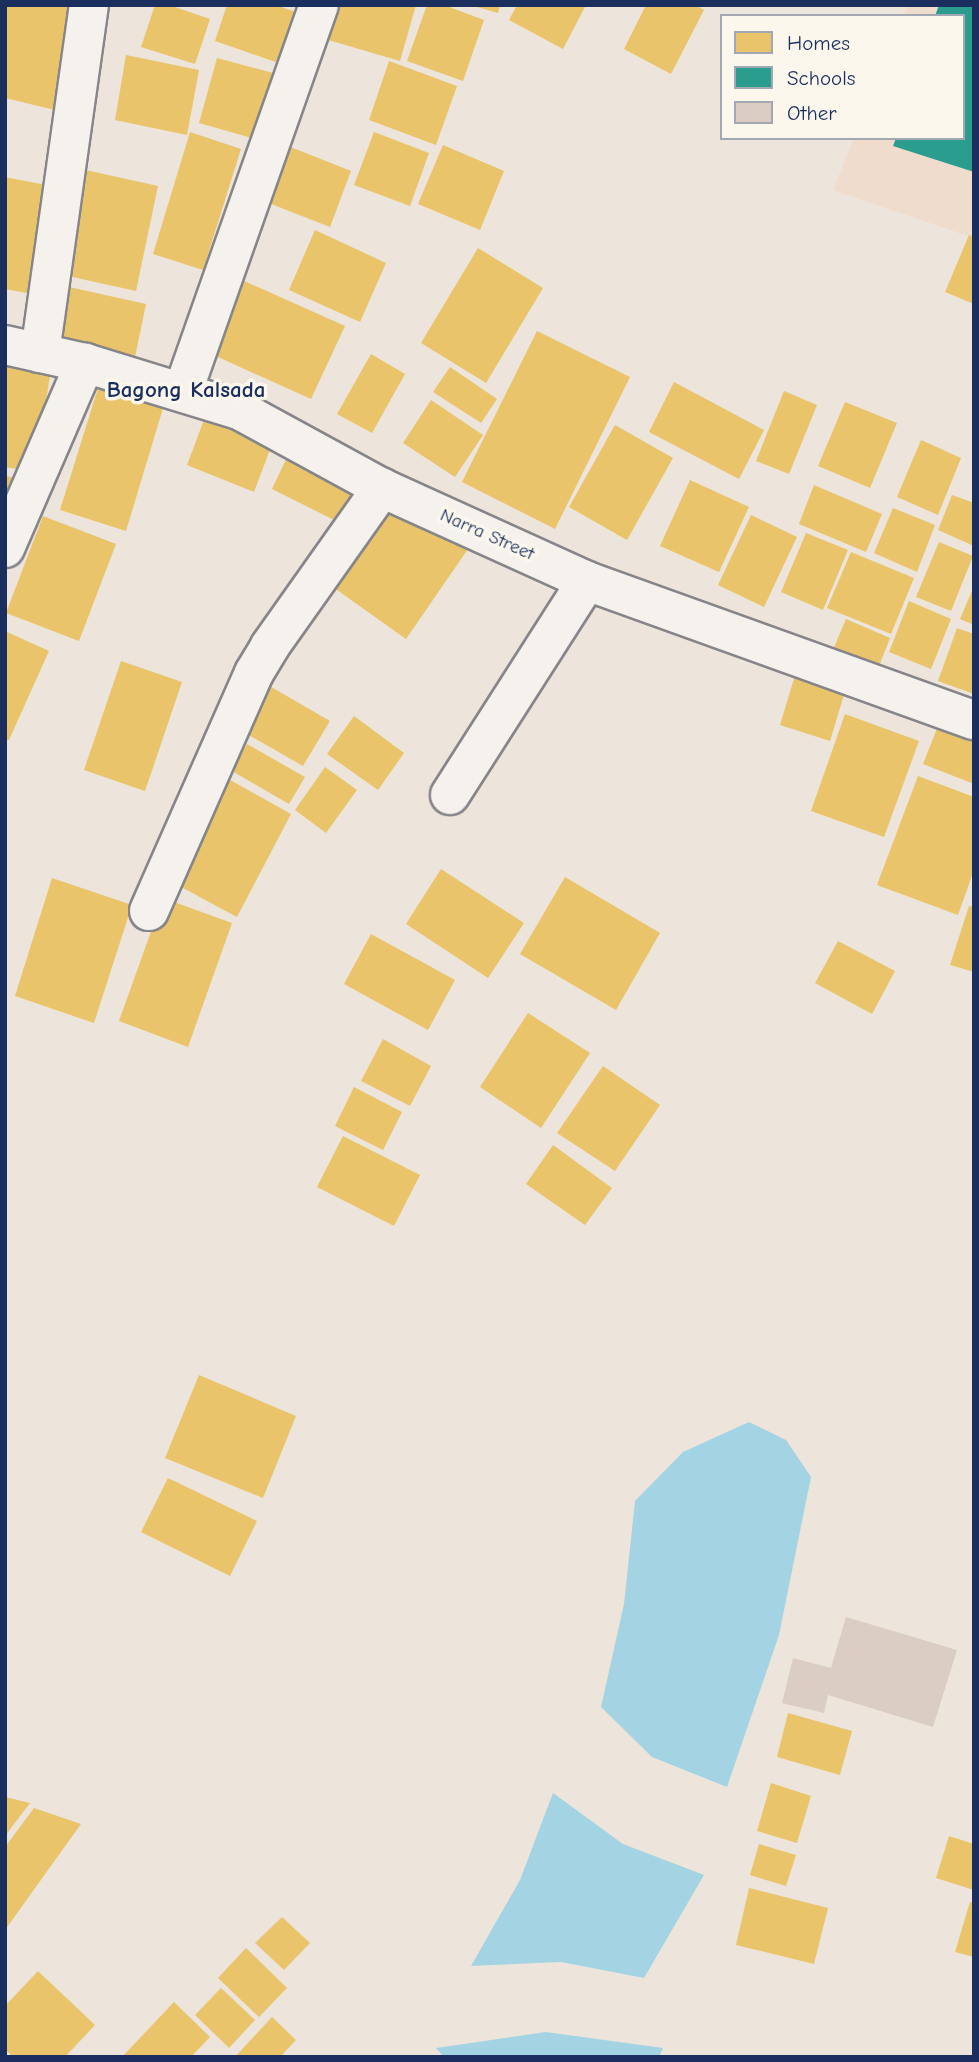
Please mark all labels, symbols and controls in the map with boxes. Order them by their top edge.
legend [720,14,965,140]
text: Homes [787,31,850,55]
text: Schools [787,66,856,90]
text: Other [787,101,837,125]
district label: Bagong Kalsada [107,376,265,404]
street label: Narra Street [436,504,538,566]

